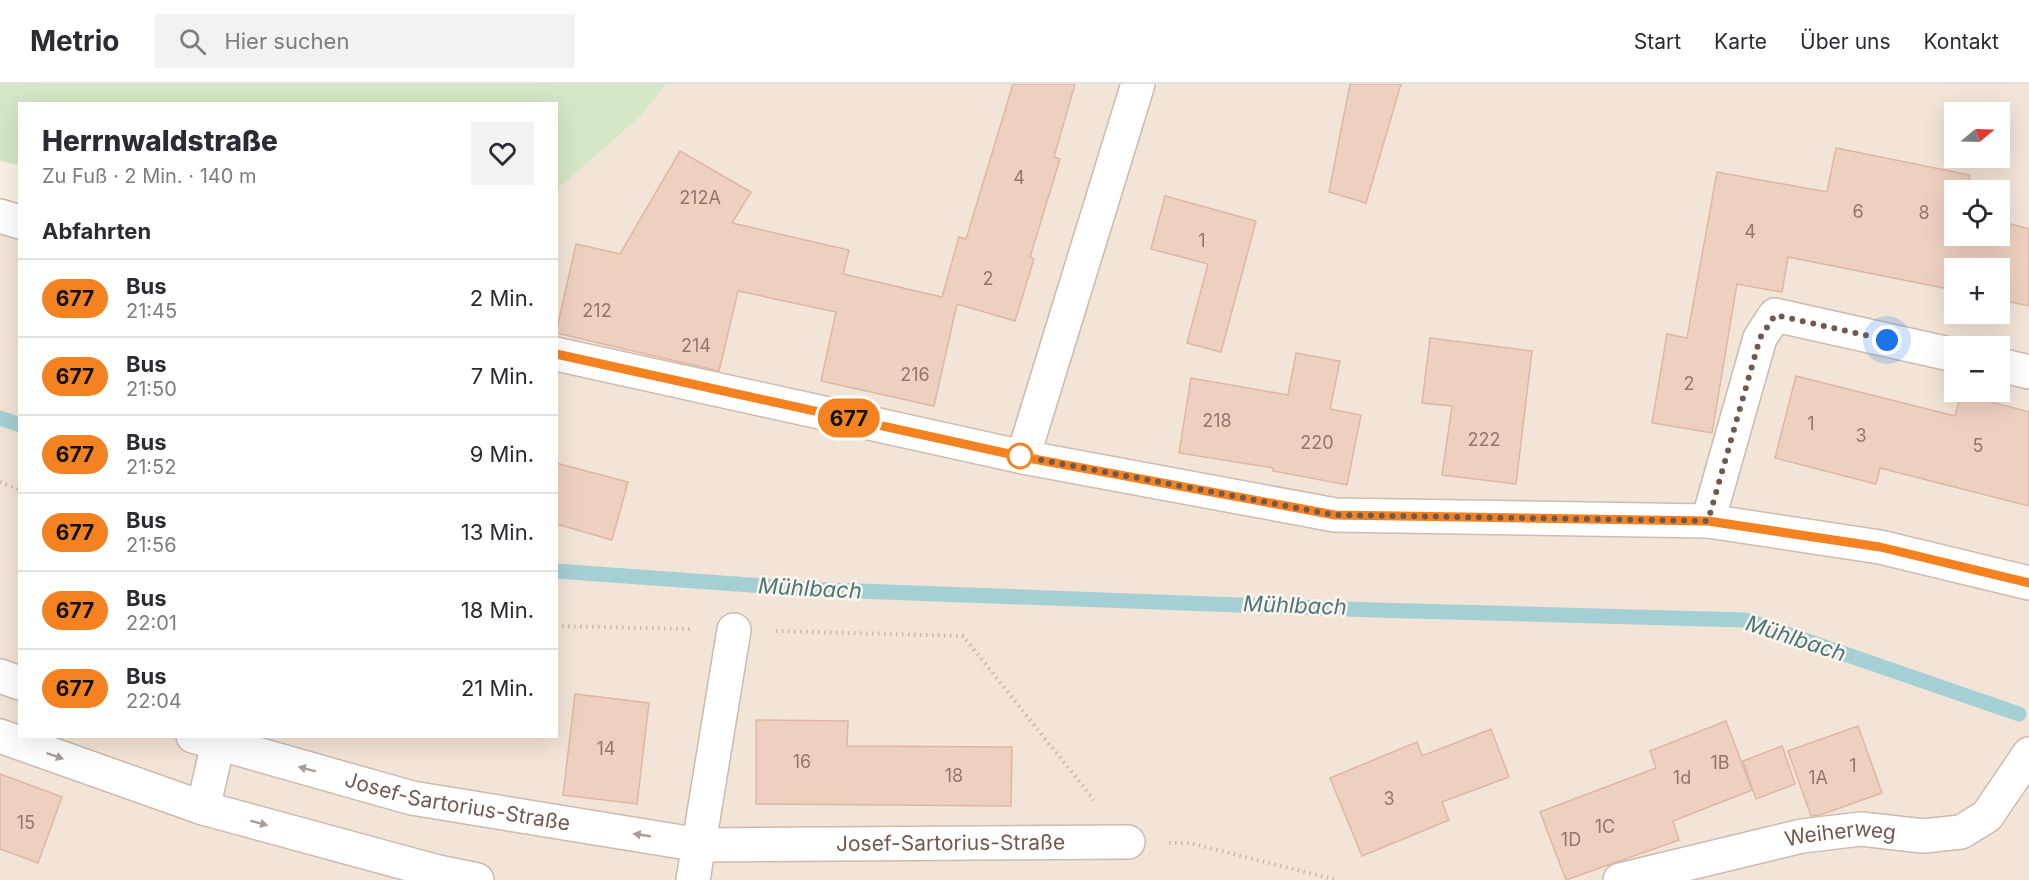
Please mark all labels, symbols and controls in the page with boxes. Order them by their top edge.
search box [155,14,575,68]
text: Metrio [30,24,119,58]
icon: search [176,25,209,58]
text: Hier suchen [224,28,349,54]
text: Start [1634,29,1681,54]
text: Karte [1714,29,1767,54]
text: Über uns [1800,29,1891,54]
text: Kontakt [1924,29,1999,54]
north arrow [1944,102,2010,168]
map controls [1944,102,2010,402]
button: heart [471,122,534,185]
text: Herrnwaldstraße [42,124,278,158]
text: Zu Fuß · 2 Min. · 140 m [42,164,256,188]
house number: 4 [1013,167,1025,188]
button: locate [1944,180,2010,246]
house number: 212A [679,187,721,208]
house number: 6 [1852,201,1864,222]
house number: 8 [1918,202,1930,223]
text: Abfahrten [42,218,151,244]
house number: 4 [1744,221,1756,242]
house number: 1 [1198,230,1206,251]
button: + [1944,258,2010,324]
house number: 2 [983,268,993,289]
text: Bus [126,273,167,299]
text: 2 Min. [470,285,534,311]
text: 677 [56,286,94,311]
text: 21:45 [126,299,177,323]
house number: 212 [582,300,612,321]
your location [1872,325,1902,355]
house number: 214 [681,335,711,356]
button: − [1944,336,2010,402]
text: Bus [126,351,167,377]
text: 7 Min. [471,363,534,389]
text: 677 [56,364,94,389]
house number: 216 [900,364,930,385]
house number: 2 [1684,373,1694,394]
text: 21:50 [126,377,177,401]
line badge: 677 [814,398,884,438]
text: 677 [830,406,868,431]
house number: 218 [1202,410,1232,431]
house number: 1 [1807,413,1815,434]
house number: 3 [1855,425,1867,446]
text: Bus [126,429,167,455]
house number: 222 [1468,429,1500,450]
house number: 220 [1300,432,1334,453]
house number: 5 [1973,435,1983,456]
text: 9 Min. [470,441,534,467]
text: 677 [56,442,94,467]
unlabelled marker [1007,443,1033,469]
text: 21:52 [126,455,176,479]
text: Bus [126,507,167,533]
text: 13 Min. [461,519,534,545]
text: 677 [56,520,94,545]
text: 21:56 [126,533,177,557]
water label: Mühlbach [757,572,863,604]
text: Bus [126,585,167,611]
water label: Mühlbach [1243,590,1347,620]
text: 18 Min. [461,597,534,623]
text: 677 [56,598,94,623]
water label: Mühlbach [1743,610,1849,666]
text: 22:01 [126,611,177,635]
text: Bus [126,663,167,689]
text: 21 Min. [461,675,534,701]
text: 677 [56,676,94,701]
text: 22:04 [126,689,182,713]
house number: 14 [597,738,615,759]
one-way arrow [46,751,64,761]
house number: 16 [793,751,811,772]
house number: 1B [1710,752,1730,773]
house number: 1 [1849,755,1857,776]
one-way arrow [298,764,316,773]
house number: 18 [945,765,963,786]
street label: Josef-Sartorius-Straße [342,767,572,836]
house number: 1d [1673,767,1691,788]
house number: 1A [1808,767,1828,788]
house number: 3 [1383,788,1395,809]
house number: 15 [17,812,35,833]
street label: Weiherweg [1782,815,1897,852]
house number: 1C [1595,816,1615,837]
one-way arrow [250,819,268,828]
street label: Josef-Sartorius-Straße [836,829,1065,856]
house number: 1D [1561,829,1581,850]
one-way arrow [632,831,651,840]

